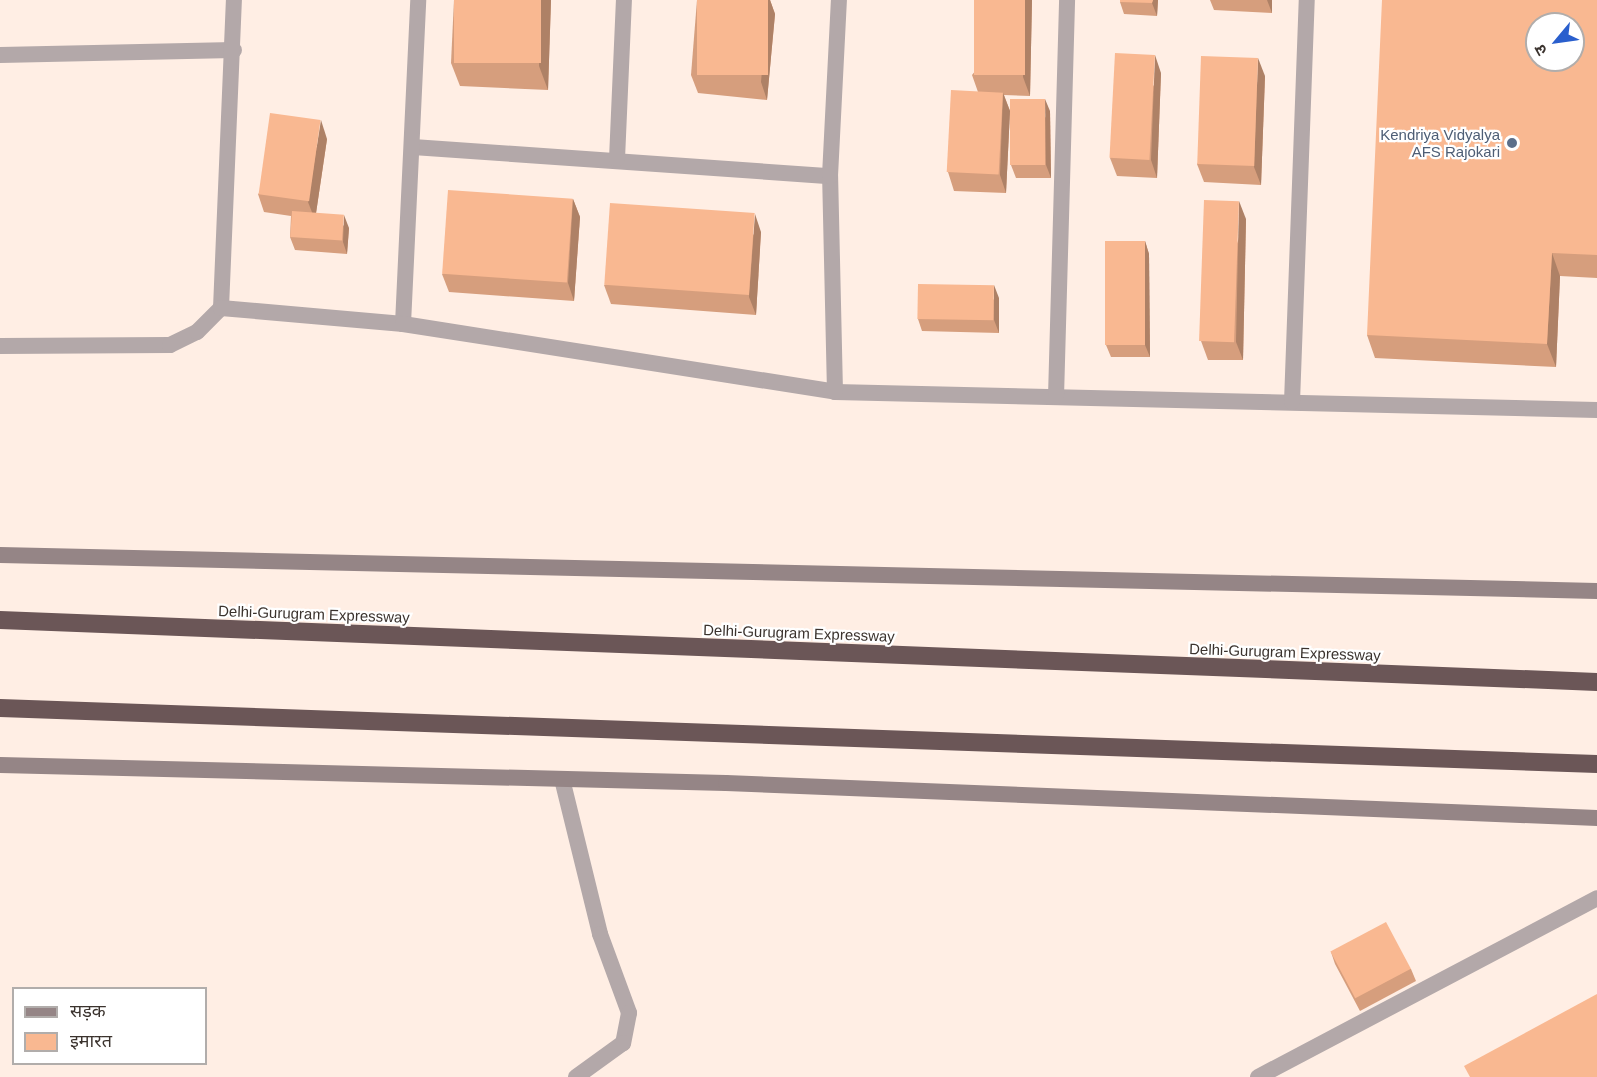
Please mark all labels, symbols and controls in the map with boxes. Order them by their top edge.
north arrow [1525,12,1585,72]
text: उ [1531,42,1550,58]
place label: Kendriya Vidyalya AFS Rajokari [1380,125,1500,160]
marker: Kendriya Vidyalya AFS Rajokari [1505,136,1519,150]
street label: Delhi-Gurugram Expressway [218,602,410,626]
street label: Delhi-Gurugram Expressway [703,621,895,645]
street label: Delhi-Gurugram Expressway [1189,640,1381,664]
legend [12,987,207,1065]
text: सड़क [70,1001,106,1021]
text: इमारत [70,1031,112,1051]

